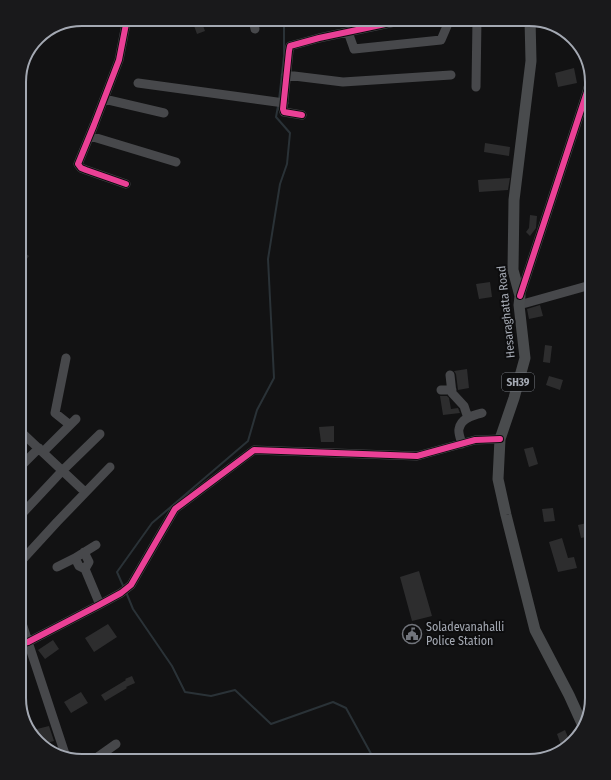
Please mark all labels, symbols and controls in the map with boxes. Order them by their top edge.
street label: Hesaraghatta Road [494,265,518,359]
road number: SH39 [502,373,534,391]
place label: Soladevanahalli Police Station [426,620,504,648]
public building icon: Soladevanahalli Police Station [401,623,423,645]

